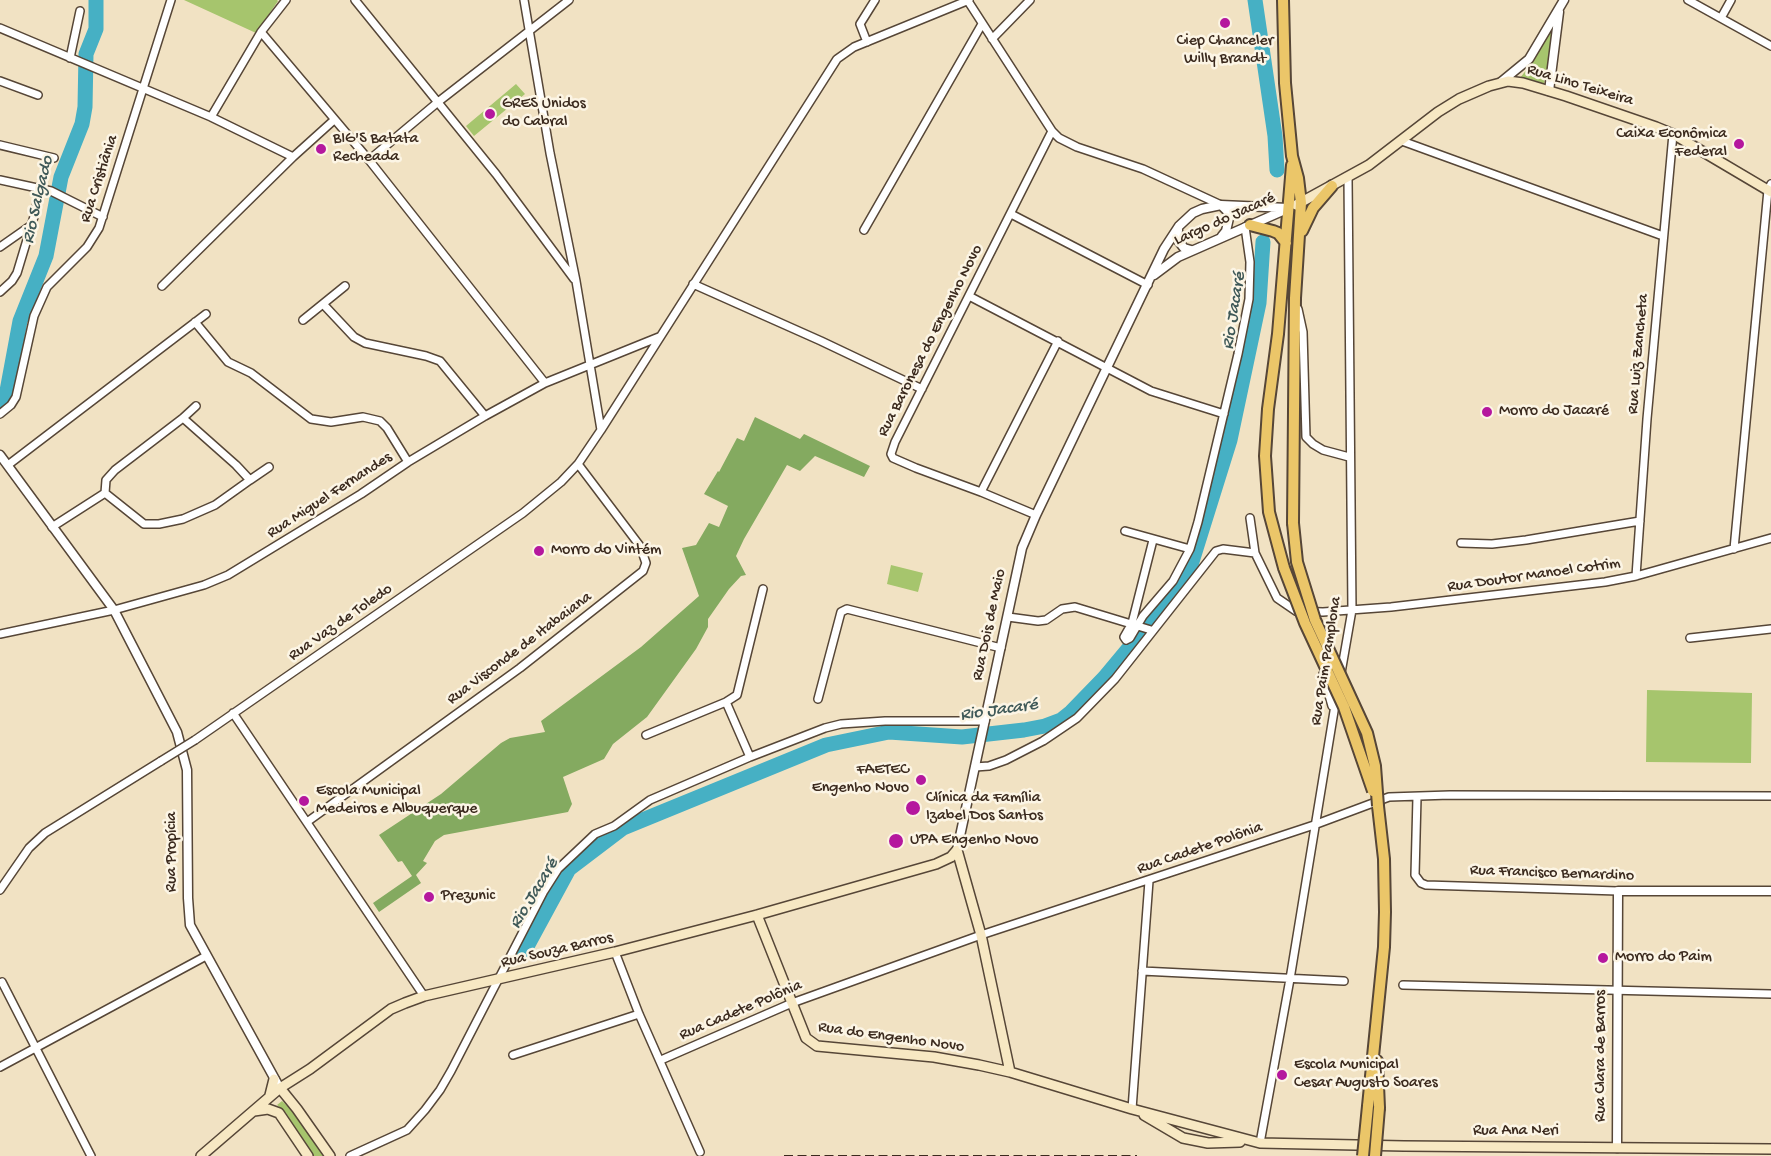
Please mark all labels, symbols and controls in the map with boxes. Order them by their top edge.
marker: Ciep Chanceler Willy Brandt [1218,16,1232,30]
place label: Ciep Chanceler Willy Brandt [1177,32,1273,70]
street label: Rua Lino Teixeira [1525,61,1635,111]
place label: GRES Unidos do Cabral [502,95,586,133]
marker: GRES Unidos do Cabral [483,107,497,121]
place label: Caixa Econômica Federal [1616,125,1727,163]
place label: BIG'S Batata Recheada [333,130,418,168]
street label: Rua Cristiânia [77,133,123,225]
marker: Caixa Econômica Federal [1732,137,1746,151]
marker: BIG'S Batata Recheada [314,142,328,156]
water label: Rio Salgado [18,154,60,246]
street label: Largo do Jacaré [1171,189,1279,251]
street label: Rua Baronesa do Engenho Novo [874,242,988,440]
water label: Rio Jacaré [1218,271,1252,351]
street label: Rua Luiz Zancheta [1624,293,1654,415]
place label: Morro do Jacaré [1499,402,1609,422]
marker: Morro do Jacaré [1480,405,1494,419]
street label: Rua Miguel Fernandes [264,448,396,544]
place label: Morro do Vintém [551,541,661,561]
marker: Morro do Vintém [532,544,546,558]
street label: Rua Doutor Manoel Cotrim [1446,554,1622,598]
street label: Rua Dois de Maio [969,567,1011,683]
street label: Rua Vaz de Toledo [285,580,397,666]
street label: Rua Visconde de Itabaiana [444,588,596,710]
street label: Rua Paim Pamplona [1307,595,1347,727]
water label: Rio Jacaré [959,695,1039,727]
place label: FAETEC Engenho Novo [812,761,909,799]
marker: FAETEC Engenho Novo [914,773,928,787]
place label: Escola Municipal Medeiros e Albuquerque [316,782,477,820]
place label: Clínica da Família Izabel Dos Santos [926,789,1043,827]
marker: Escola Municipal Medeiros e Albuquerque [297,794,311,808]
marker: Clínica da Família Izabel Dos Santos [904,799,922,817]
street label: Rua Propícia [163,812,183,892]
street label: Rua Cadete Polônia [1135,819,1265,879]
place label: UPA Engenho Novo [910,831,1039,851]
marker: UPA Engenho Novo [887,832,905,850]
water label: Rio Jacaré [506,855,564,933]
street label: Rua Francisco Bernardino [1470,862,1634,886]
place label: Prezunic [441,887,495,907]
marker: Prezunic [422,890,436,904]
street label: Rua Souza Barros [499,929,615,973]
place label: Morro do Paim [1615,948,1712,968]
marker: Morro do Paim [1596,951,1610,965]
street label: Rua Cadete Polônia [677,977,805,1045]
street label: Rua Clara de Barros [1592,990,1612,1122]
street label: Rua do Engenho Novo [817,1018,965,1058]
place label: Escola Municipal Cesar Augusto Soares [1294,1056,1438,1094]
marker: Escola Municipal Cesar Augusto Soares [1275,1068,1289,1082]
street label: Rua Ana Neri [1473,1122,1559,1142]

